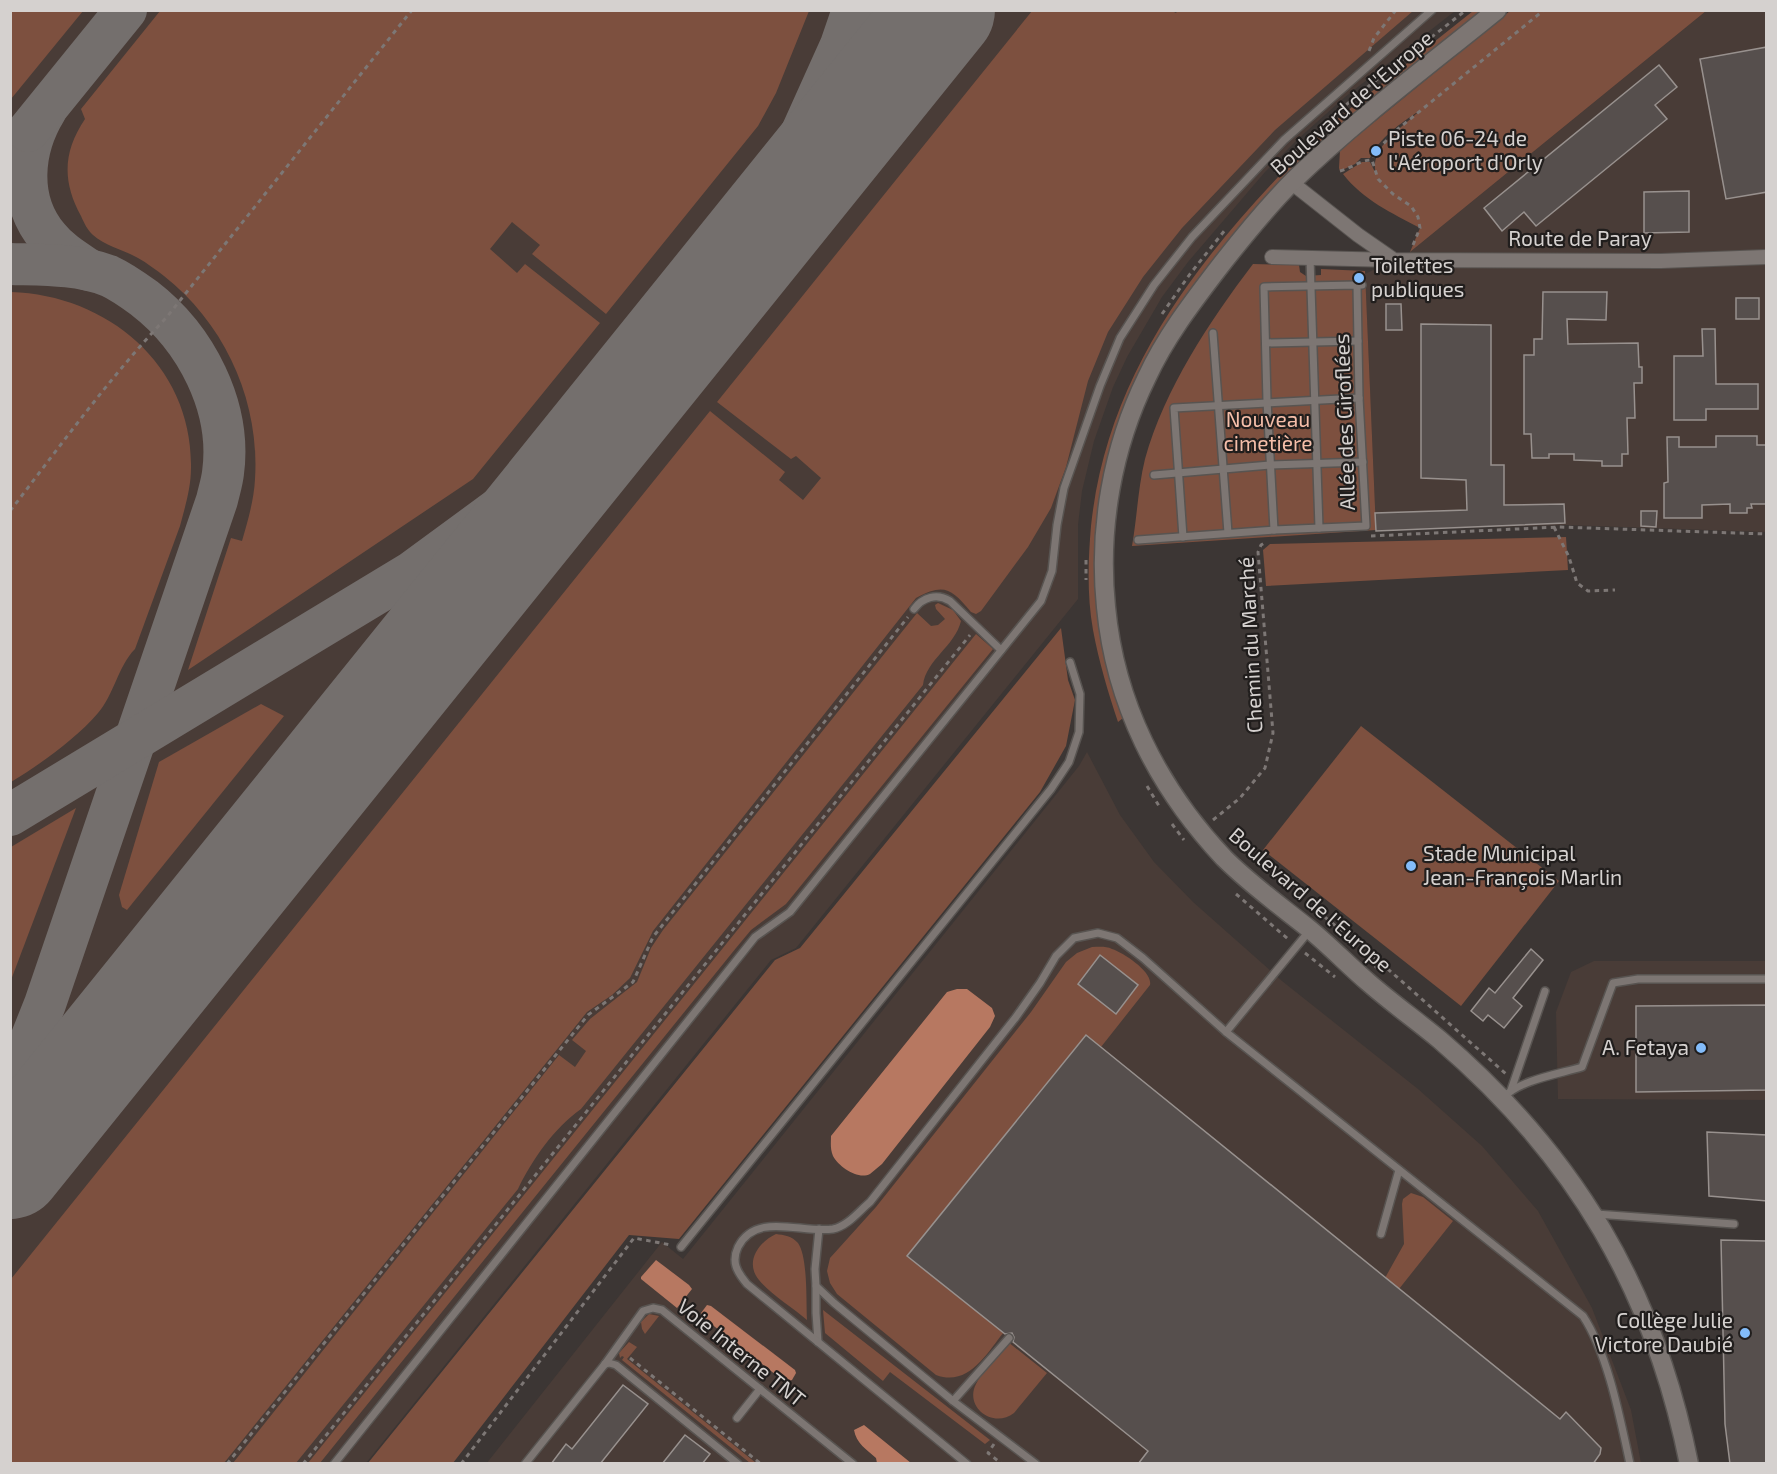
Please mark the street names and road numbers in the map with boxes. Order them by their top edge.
street label: Boulevard de l'Europe [1265,24,1437,179]
street label: Route de Paray [1508,225,1652,250]
street label: Allée des Giroflées [1328,333,1359,511]
street label: Chemin du Marché [1232,556,1267,734]
street label: Boulevard de l'Europe [1225,821,1397,976]
street label: Voie Interne TNT [673,1293,811,1411]

